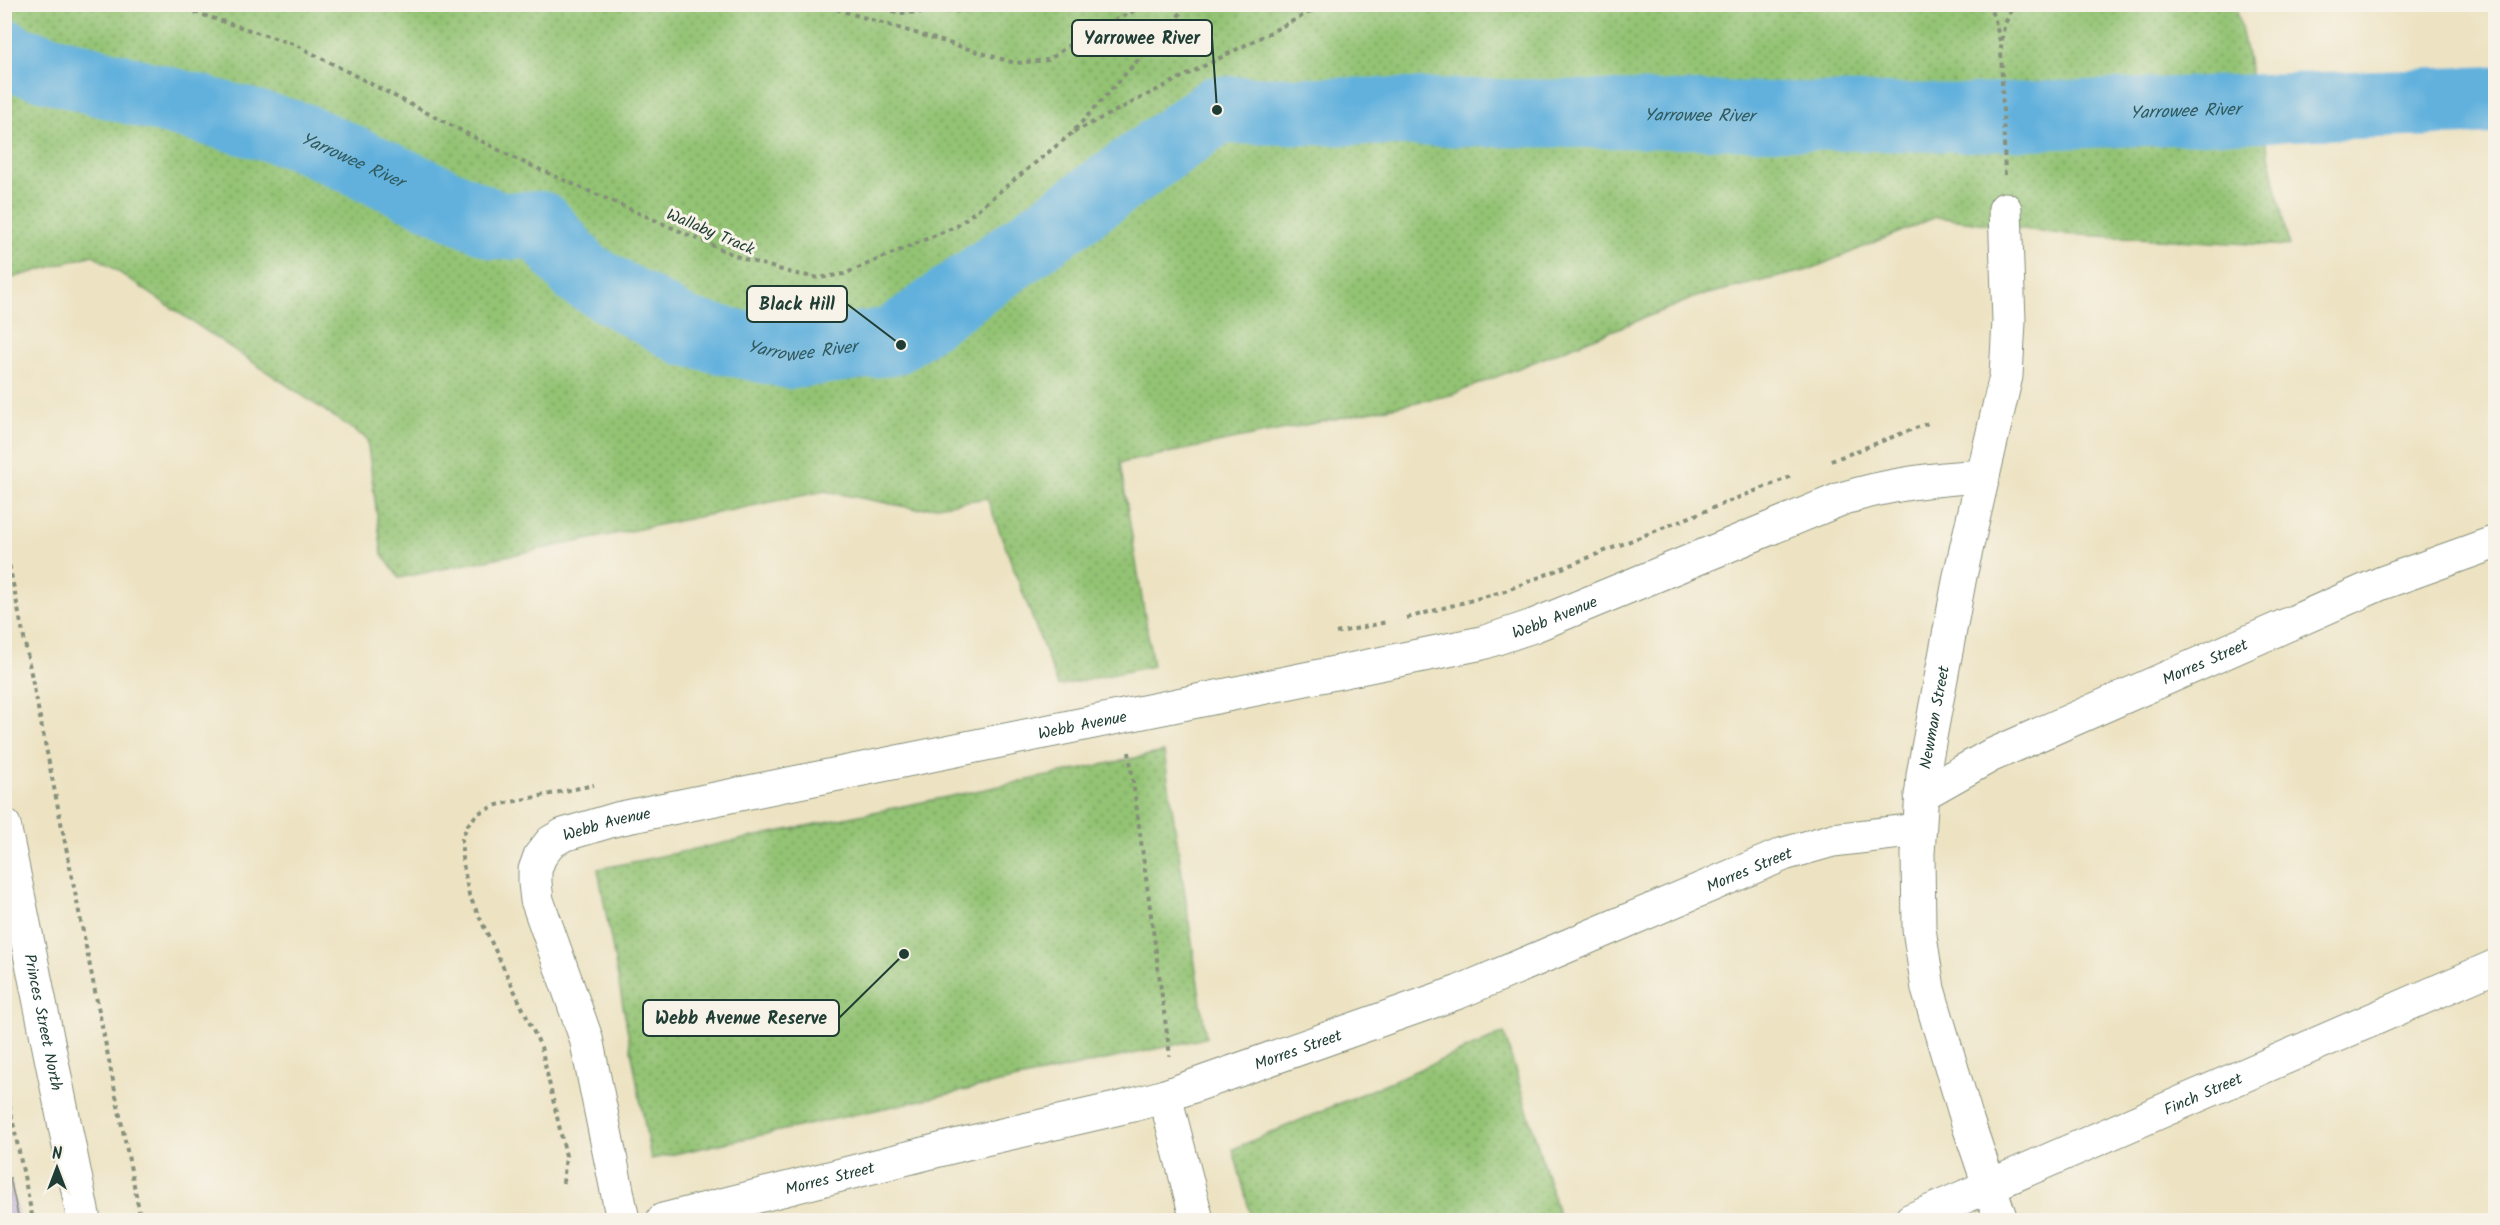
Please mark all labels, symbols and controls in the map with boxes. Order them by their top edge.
callout: Yarrowee River [1072,20,1212,56]
text: Yarrowee River [1084,25,1202,54]
water label: Yarrowee River [2129,96,2245,129]
water label: Yarrowee River [1644,102,1759,132]
water label: Yarrowee River [295,125,412,199]
street label: Wallaby Track [662,203,759,262]
callout: Black Hill [747,286,847,322]
text: Black Hill [759,291,835,320]
water label: Yarrowee River [744,332,863,371]
street label: Webb Avenue [1509,590,1602,646]
street label: Morres Street [2158,632,2253,693]
street label: Newman Street [1913,663,1957,771]
street label: Webb Avenue [1036,705,1129,747]
street label: Webb Avenue [560,801,653,848]
street label: Morres Street [1703,841,1796,900]
street label: Princes Street North [16,952,68,1093]
callout: Webb Avenue Reserve [643,1000,839,1036]
text: Webb Avenue Reserve [655,1005,827,1034]
street label: Morres Street [1251,1023,1346,1077]
street label: Finch Street [2160,1066,2247,1123]
north arrow [27,1138,87,1198]
text: N [52,1142,62,1167]
street label: Morres Street [783,1156,878,1203]

